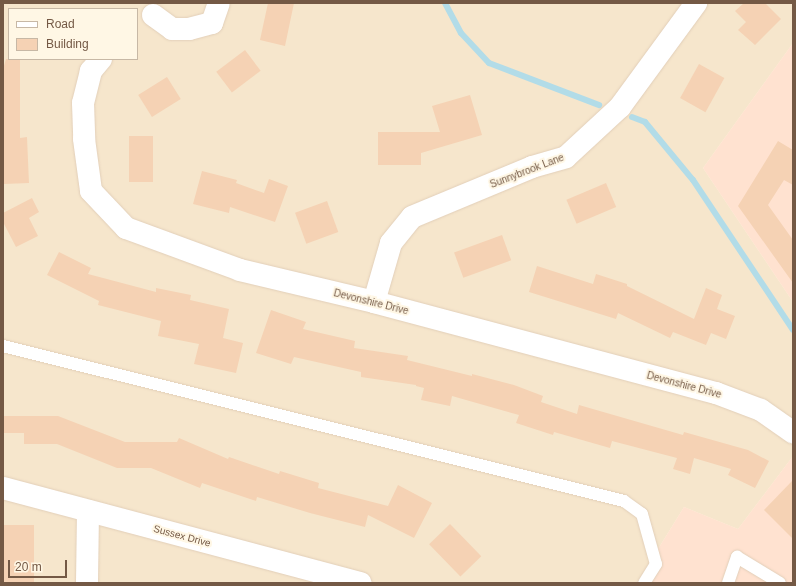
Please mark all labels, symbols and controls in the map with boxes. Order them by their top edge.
legend [8,8,138,60]
text: Road [46,17,75,31]
text: Building [46,37,89,51]
street label: Sunnybrook Lane [488,151,566,191]
street label: Devonshire Drive [332,287,410,317]
street label: Devonshire Drive [645,369,723,401]
street label: Sussex Drive [152,523,212,549]
scale bar [10,552,69,578]
text: 20 m [15,560,42,574]

